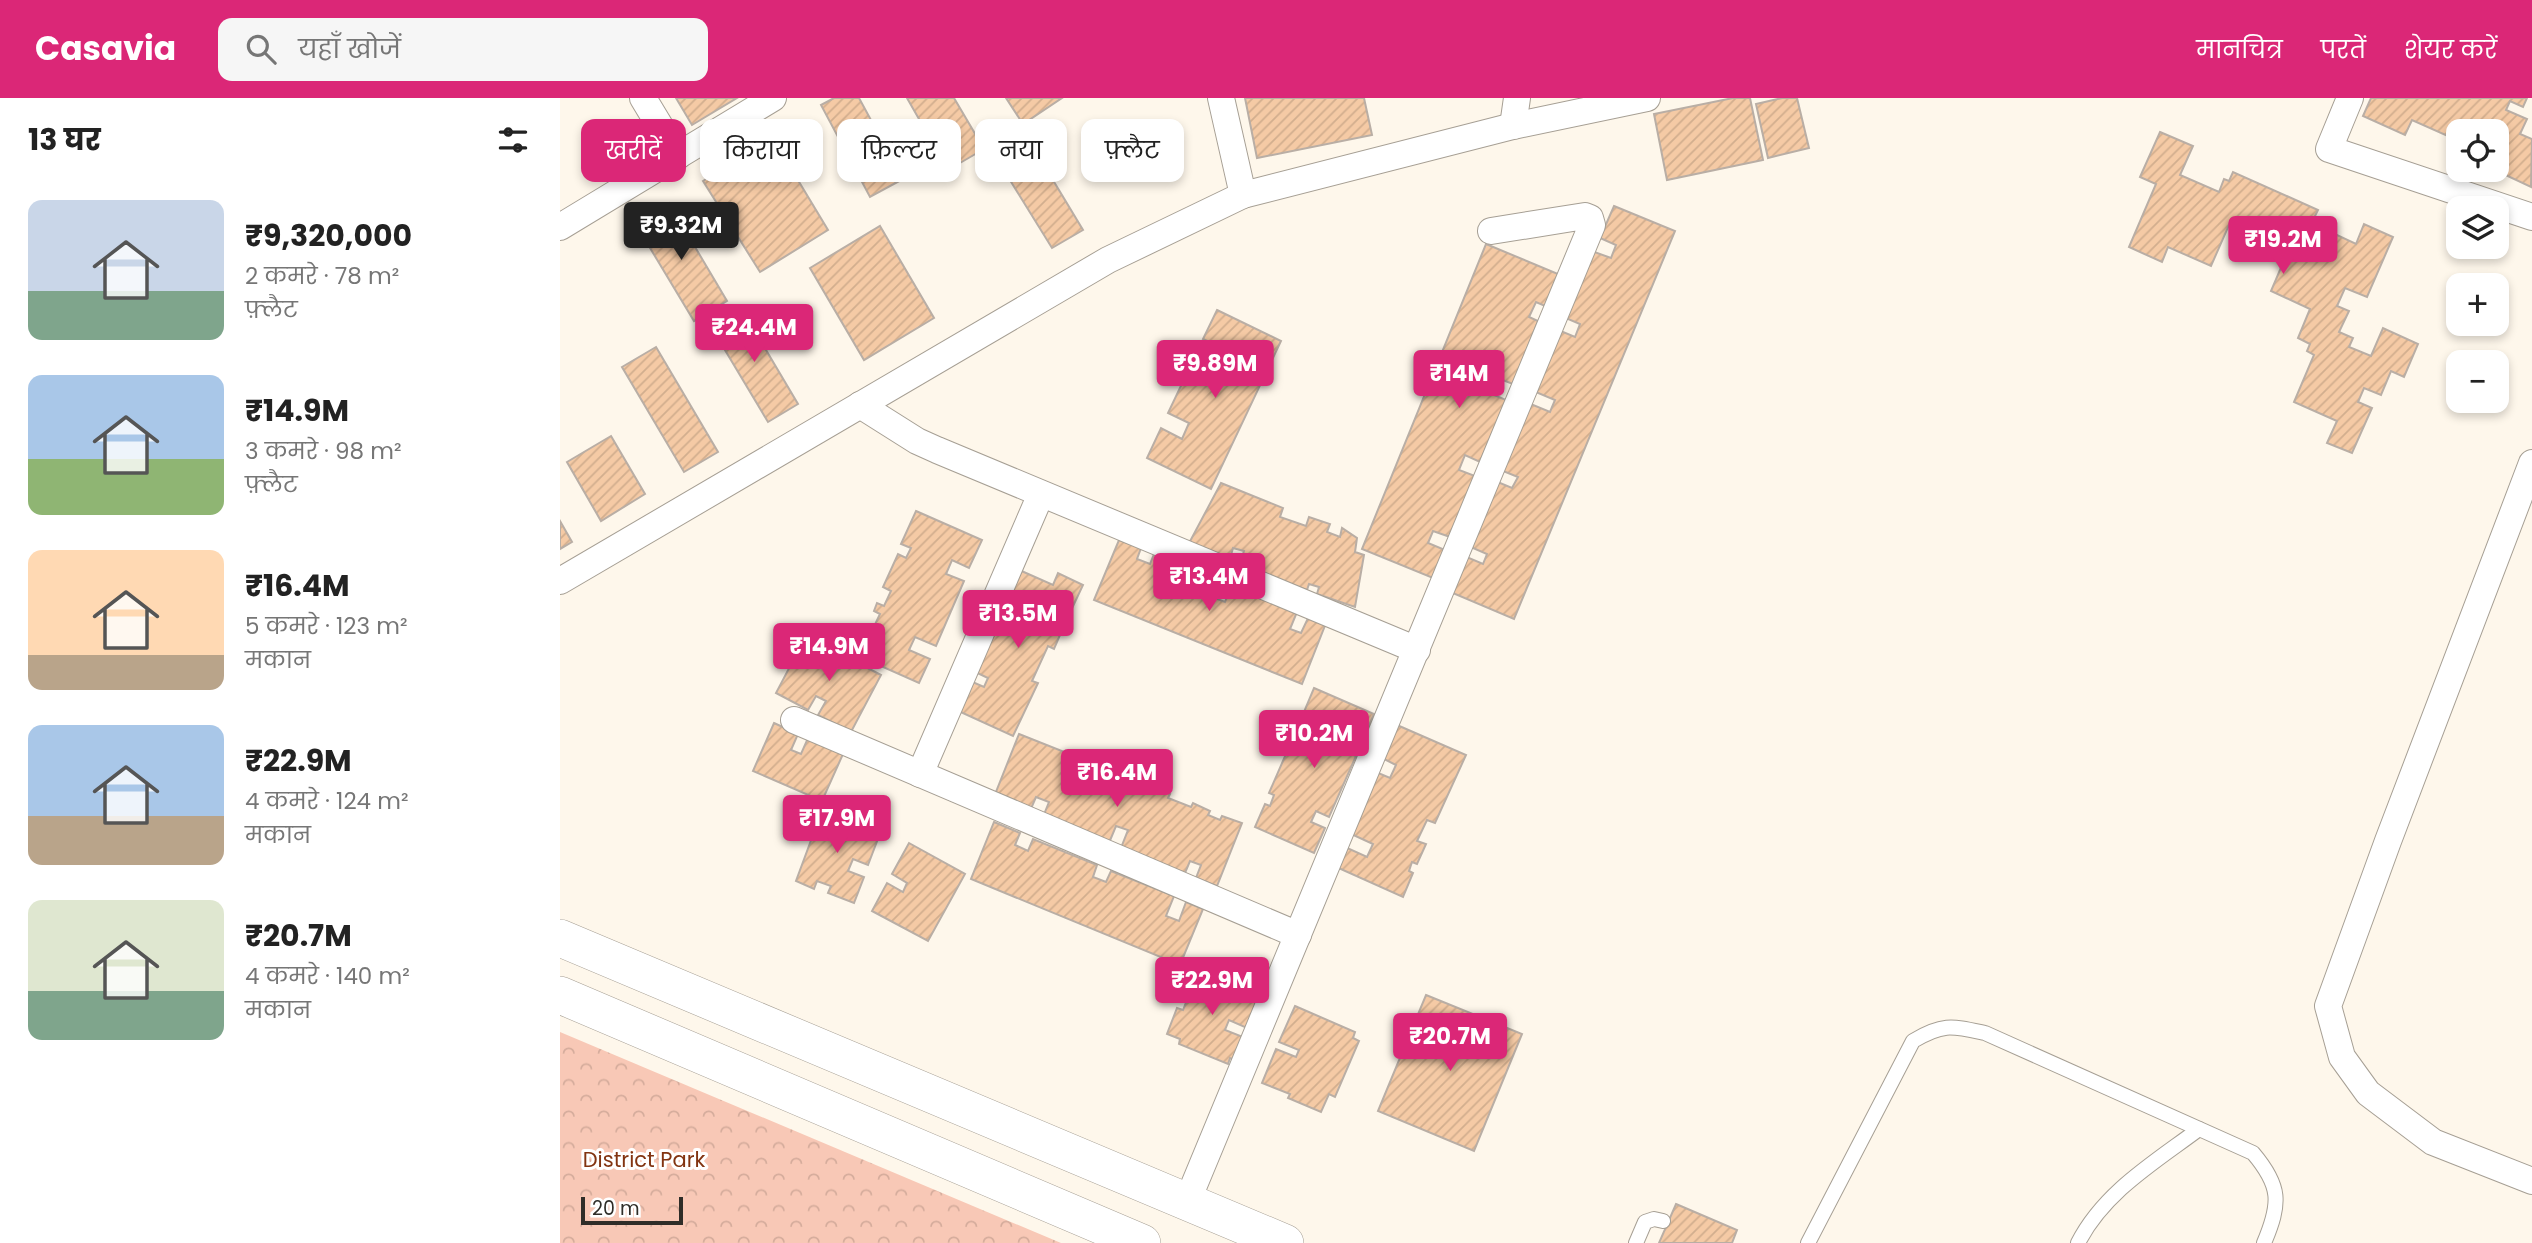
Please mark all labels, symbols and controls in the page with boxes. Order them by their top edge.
search box [218,18,708,81]
text: Casavia [35,25,176,72]
icon: search [242,30,280,68]
text: यहाँ खोजें [298,31,401,67]
text: मानचित्र [2196,33,2283,66]
text: परतें [2321,33,2366,66]
text: शेयर करें [2404,33,2497,66]
text: 13 घर [28,118,101,161]
chip: खरीदें [581,119,686,182]
chip: किराया [700,119,823,182]
chip: फ़िल्टर [837,119,961,182]
chip: नया [975,119,1067,182]
chip: फ़्लैट [1081,119,1184,182]
map controls [2446,119,2509,413]
button: locate [2446,119,2509,182]
icon: filters [494,121,532,159]
button: layers [2446,196,2509,259]
pin: ₹9.32M [624,202,738,262]
text: ₹9.32M [640,209,722,241]
text: ₹9,320,000 [245,214,412,257]
pin: ₹19.2M [2226,216,2340,276]
text: ₹19.2M [2244,223,2322,255]
icon: home [84,228,168,312]
text: 2 कमरे · 78 m² [245,260,399,292]
button: + [2446,273,2509,336]
text: फ़्लैट [245,294,298,326]
pin: ₹24.4M [697,304,811,364]
text: ₹24.4M [711,311,797,343]
pin: ₹9.89M [1158,341,1272,400]
text: ₹9.89M [1173,347,1257,379]
pin: ₹14M [1418,350,1500,410]
button: − [2446,350,2509,413]
text: ₹14M [1429,357,1489,389]
text: ₹14.9M [245,389,349,432]
icon: home [84,403,168,487]
text: 3 कमरे · 98 m² [245,435,402,467]
text: फ़्लैट [245,469,298,501]
pin: ₹13.4M [1152,554,1266,613]
text: ₹13.4M [1169,560,1249,592]
text: ₹16.4M [245,564,350,607]
icon: home [84,578,168,662]
pin: ₹13.5M [961,590,1075,650]
text: ₹13.5M [979,597,1057,629]
text: 5 कमरे · 123 m² [245,610,408,642]
pin: ₹14.9M [772,624,886,683]
text: ₹14.9M [789,630,869,662]
text: मकान [245,644,311,676]
pin: ₹10.2M [1257,710,1371,770]
text: ₹10.2M [1275,717,1353,749]
text: ₹22.9M [245,739,352,782]
pin: ₹16.4M [1060,750,1174,809]
icon: home [84,753,168,837]
text: ₹16.4M [1077,756,1157,788]
text: 4 कमरे · 124 m² [245,785,409,817]
pin: ₹17.9M [780,796,894,855]
text: ₹17.9M [799,802,875,834]
text: मकान [245,819,311,851]
text: ₹20.7M [245,914,352,957]
icon: home [84,928,168,1012]
pin: ₹22.9M [1155,958,1269,1017]
text: 4 कमरे · 140 m² [245,960,410,992]
text: ₹22.9M [1171,964,1253,996]
text: मकान [245,994,311,1026]
pin: ₹20.7M [1393,1014,1507,1073]
text: ₹20.7M [1409,1020,1491,1052]
park label: District Park [583,1145,705,1174]
scale bar [581,1194,682,1226]
text: 20 m [592,1195,640,1222]

